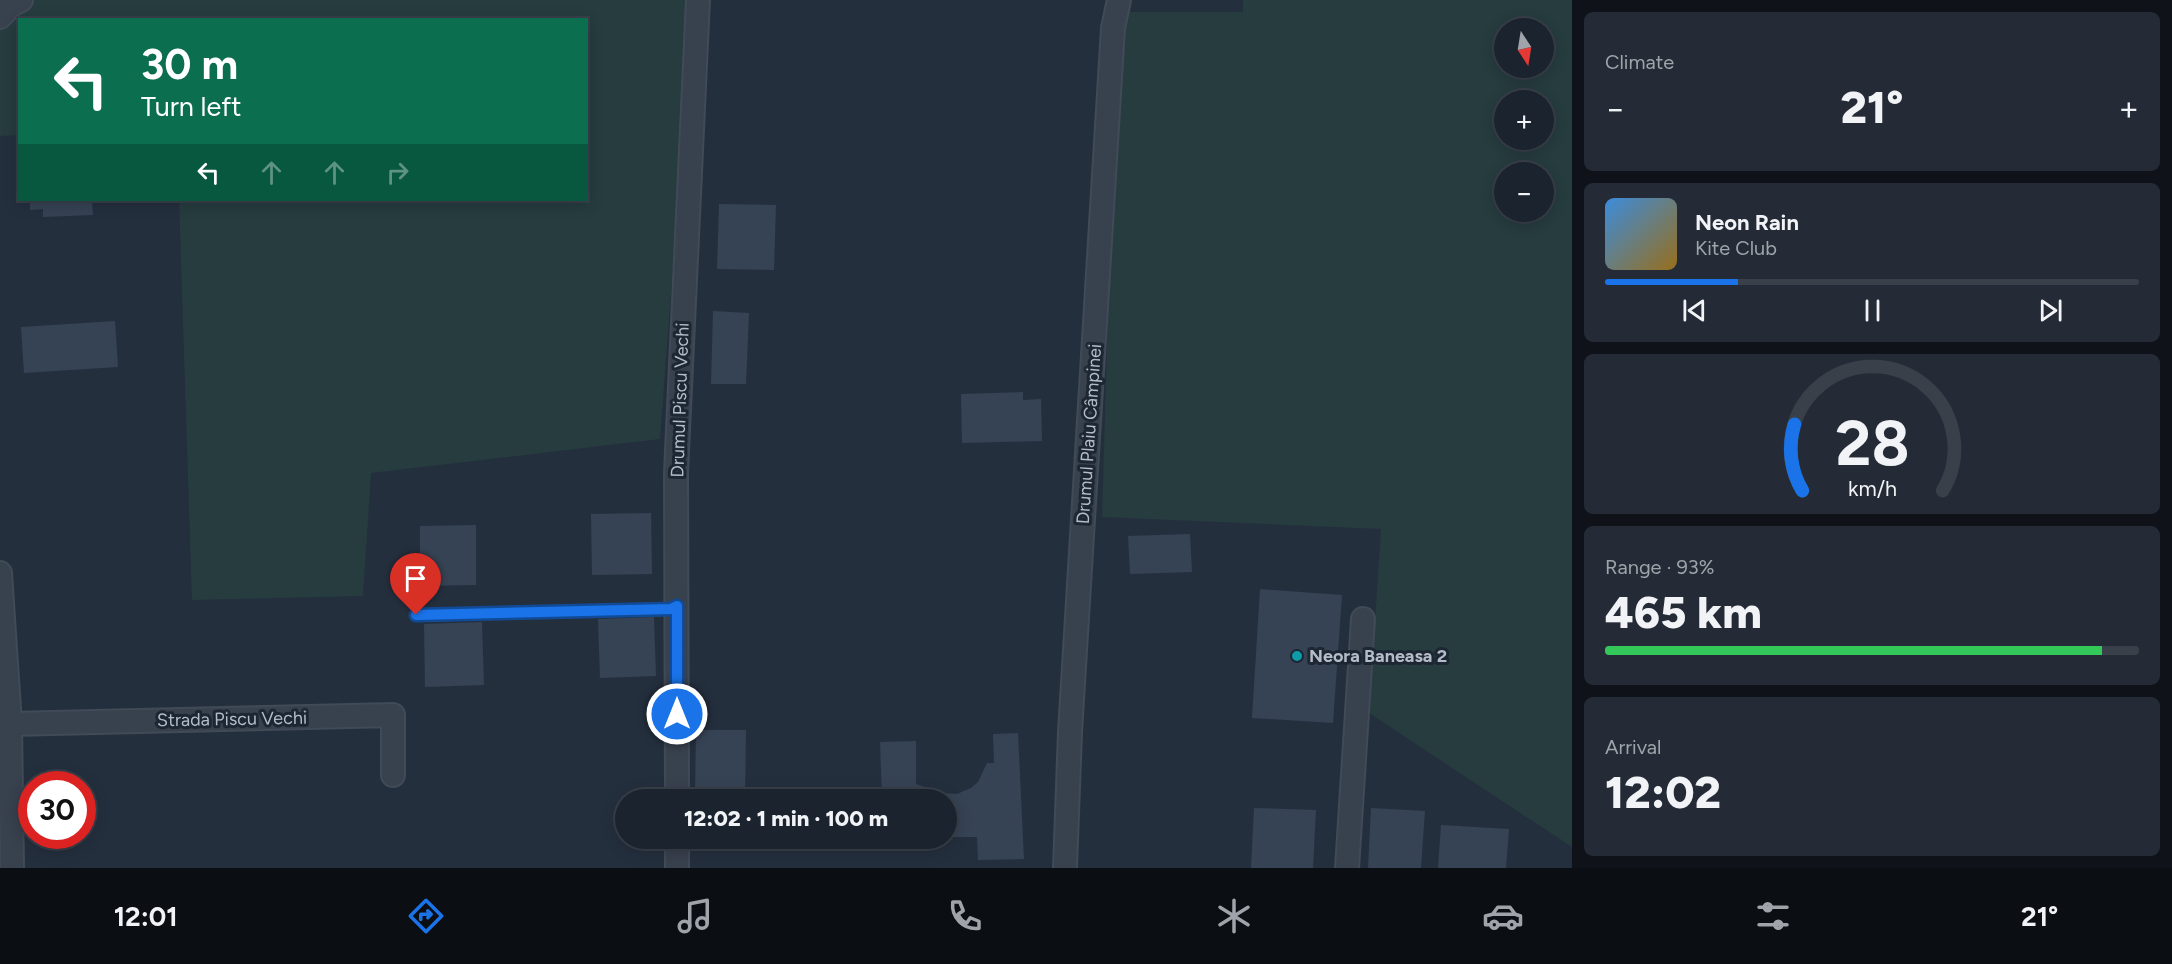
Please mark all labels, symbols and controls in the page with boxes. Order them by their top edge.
north arrow [1494,18,1554,78]
map controls [1494,18,1554,222]
text: 30 m [141,39,238,90]
icon: left [42,42,120,120]
text: Climate [1605,50,1674,74]
text: 21° [1841,80,1903,134]
text: − [1605,89,1626,128]
text: + [2118,89,2139,128]
text: Turn left [141,90,241,123]
button: + [1494,90,1554,150]
icon: left [192,156,225,189]
icon: ahead [255,156,288,189]
icon: ahead [318,156,351,189]
icon: right [381,156,414,189]
button: − [1494,162,1554,222]
text: Neon Rain [1695,209,1799,236]
text: Kite Club [1695,236,1777,260]
icon: previous [1678,294,1711,327]
icon: pause [1856,294,1889,327]
icon: next [2034,294,2067,327]
street label: Drumul Piscu Vechi [666,322,694,478]
street label: Drumul Plaiu Câmpinei [1072,343,1106,525]
text: 28 [1835,406,1909,481]
text: km/h [1848,476,1896,501]
pin [390,553,441,615]
text: Range · 93% [1605,555,1714,579]
icon: arrive [399,562,432,595]
text: 465 km [1605,585,1762,639]
place label: Neora Baneasa 2 [1309,645,1447,667]
marker: Neora Baneasa 2 [1290,649,1304,663]
position arrow [645,682,709,746]
street label: Strada Piscu Vechi [157,707,307,731]
text: Arrival [1605,735,1661,759]
text: 12:02 [1605,765,1721,819]
speed limit sign: 30 [18,771,96,849]
text: 12:02 · 1 min · 100 m [684,805,888,832]
icon: directions [405,895,447,937]
icon: music [674,895,716,937]
icon: phone [944,895,986,937]
icon: climate [1213,895,1255,937]
icon: car [1482,895,1524,937]
icon: filters [1752,895,1794,937]
text: 12:01 [114,900,178,933]
text: 21° [2021,900,2058,933]

